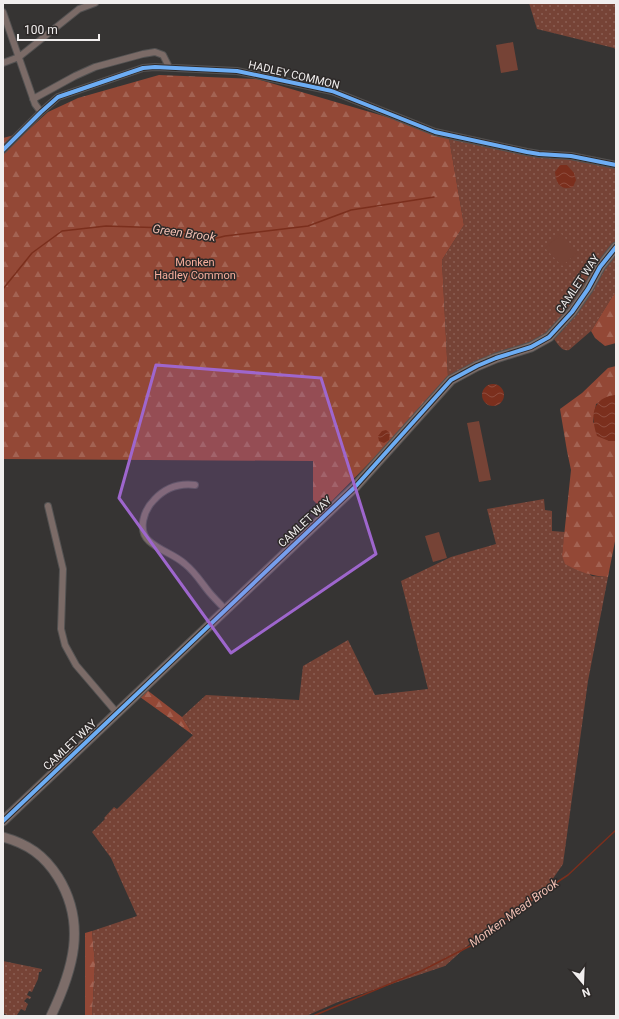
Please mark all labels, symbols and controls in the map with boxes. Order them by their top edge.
scale bar [18,16,99,42]
text: 100 m [24,23,58,37]
street label: HADLEY COMMON [247,58,341,92]
water label: Green Brook [151,222,218,245]
street label: CAMLET WAY [554,252,603,316]
park label: Monken Hadley Common [154,256,236,282]
street label: CAMLET WAY [276,494,335,550]
street label: CAMLET WAY [41,717,100,773]
water label: Monken Mead Brook [467,875,562,950]
north arrow [563,963,603,1003]
text: N [580,985,592,999]

